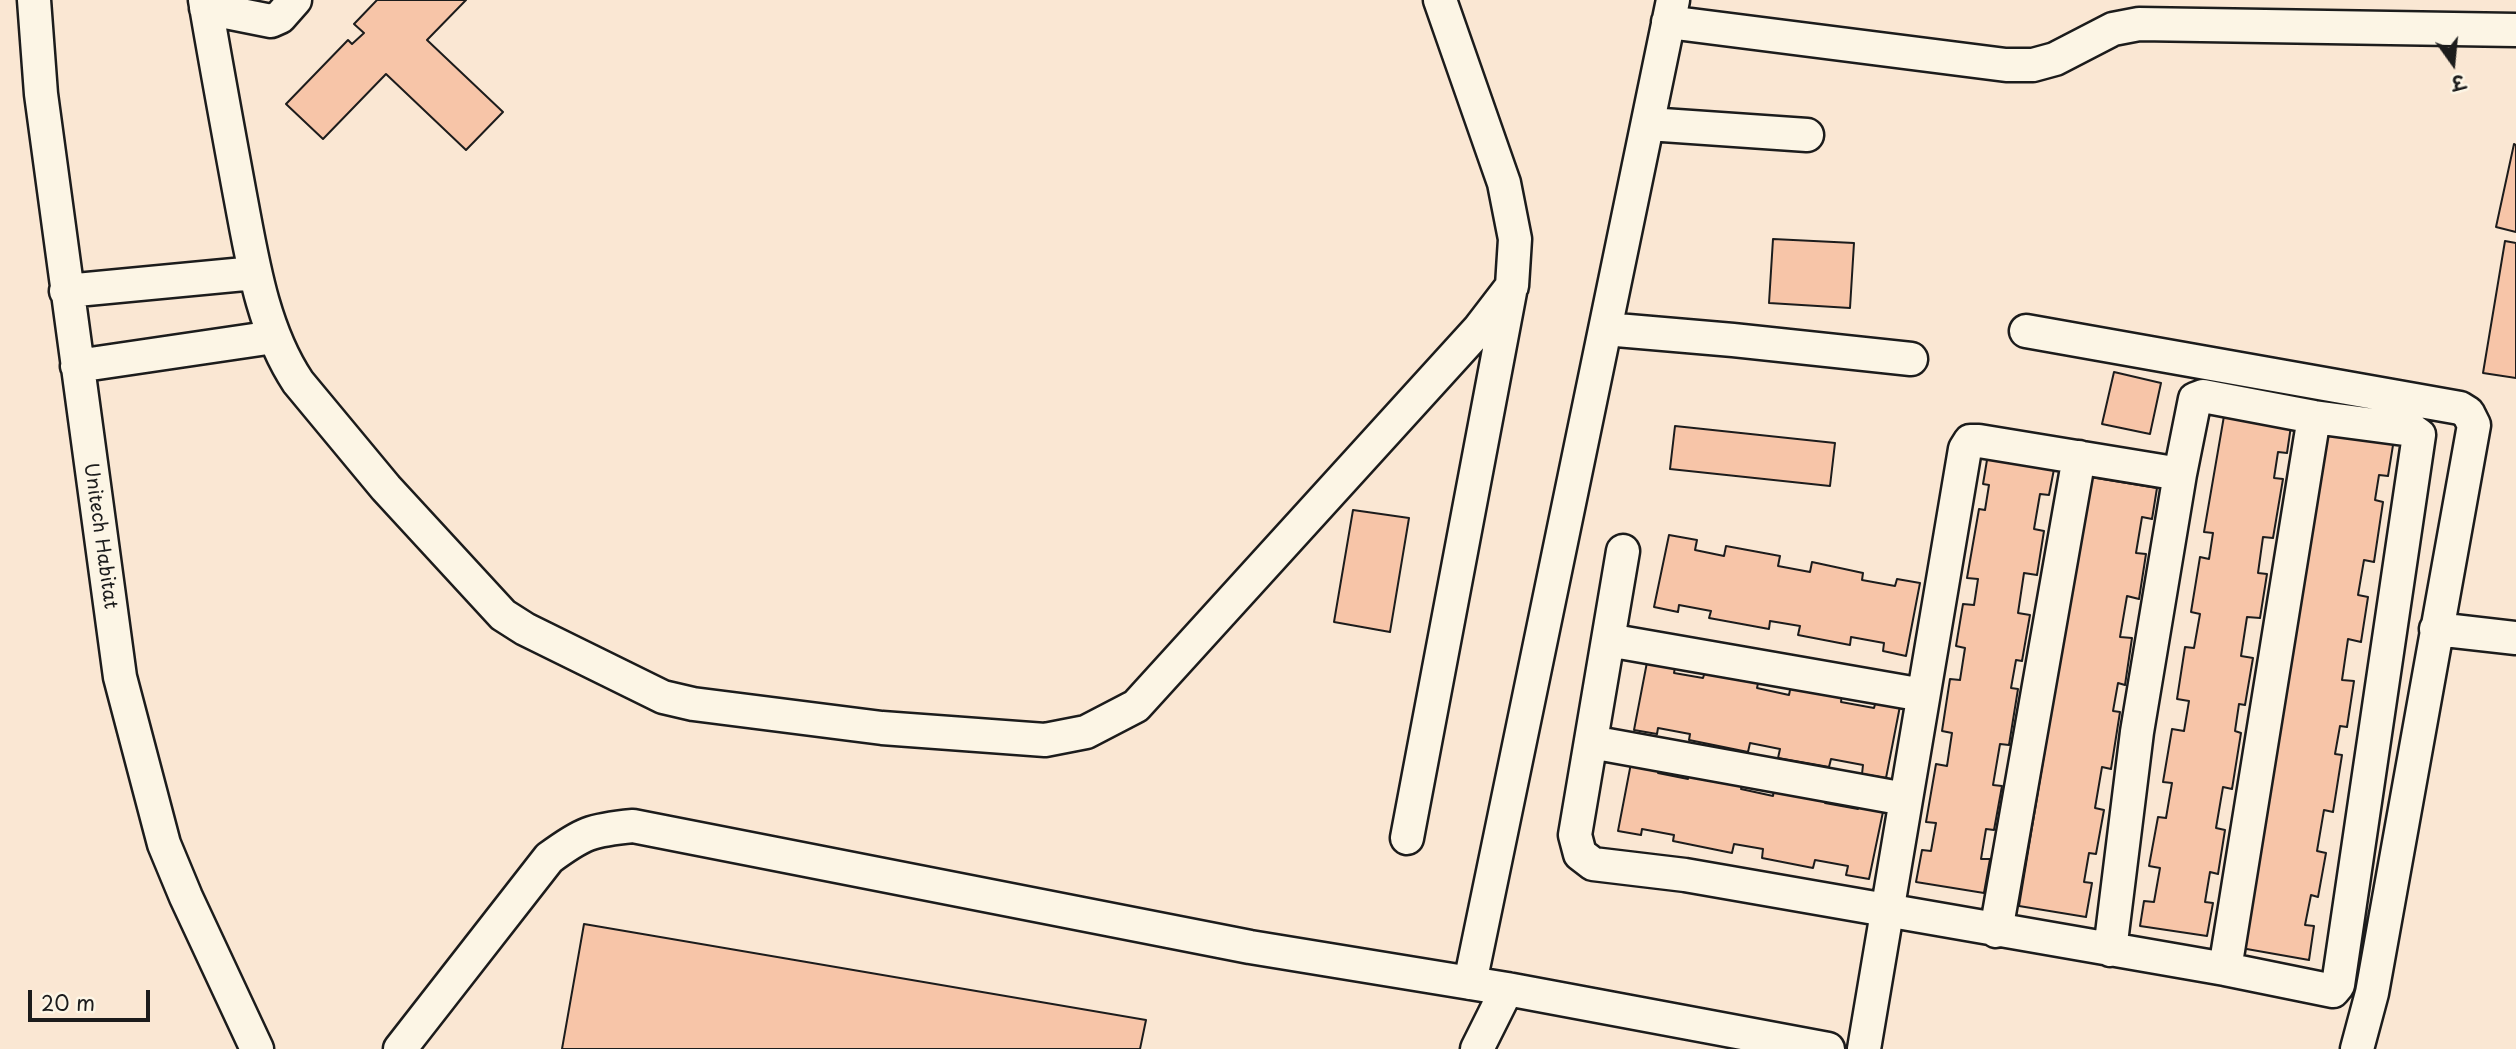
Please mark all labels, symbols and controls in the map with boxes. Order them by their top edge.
north arrow [2418,28,2488,98]
text: उ [2449,68,2468,98]
street label: Unitech Habitat [78,461,122,611]
scale bar [32,976,154,1020]
text: 20 m [41,986,95,1018]

